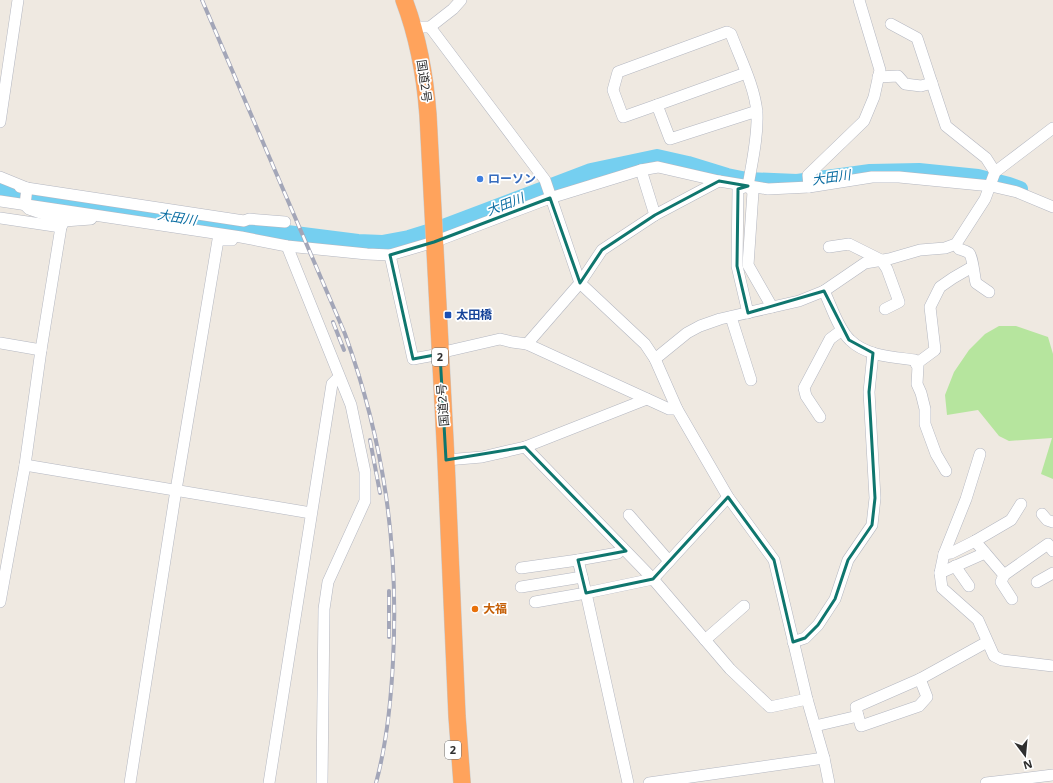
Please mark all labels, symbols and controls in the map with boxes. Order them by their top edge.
street label: 国道2号 [413,59,436,103]
water label: 大田川 [810,165,854,189]
place label: ローソン [488,170,536,187]
marker: ローソン [475,174,485,184]
water label: 大田川 [484,188,528,219]
water label: 大田川 [156,205,200,229]
place label: 太田橋 [456,306,493,323]
marker: 太田橋 [443,310,453,320]
road number: 2 [432,348,448,366]
street label: 国道2号 [433,383,452,427]
place label: 大福 [483,600,507,617]
marker: 大福 [470,604,480,614]
north arrow [1005,735,1045,775]
road number: 2 [445,741,461,759]
text: N [1022,757,1034,774]

